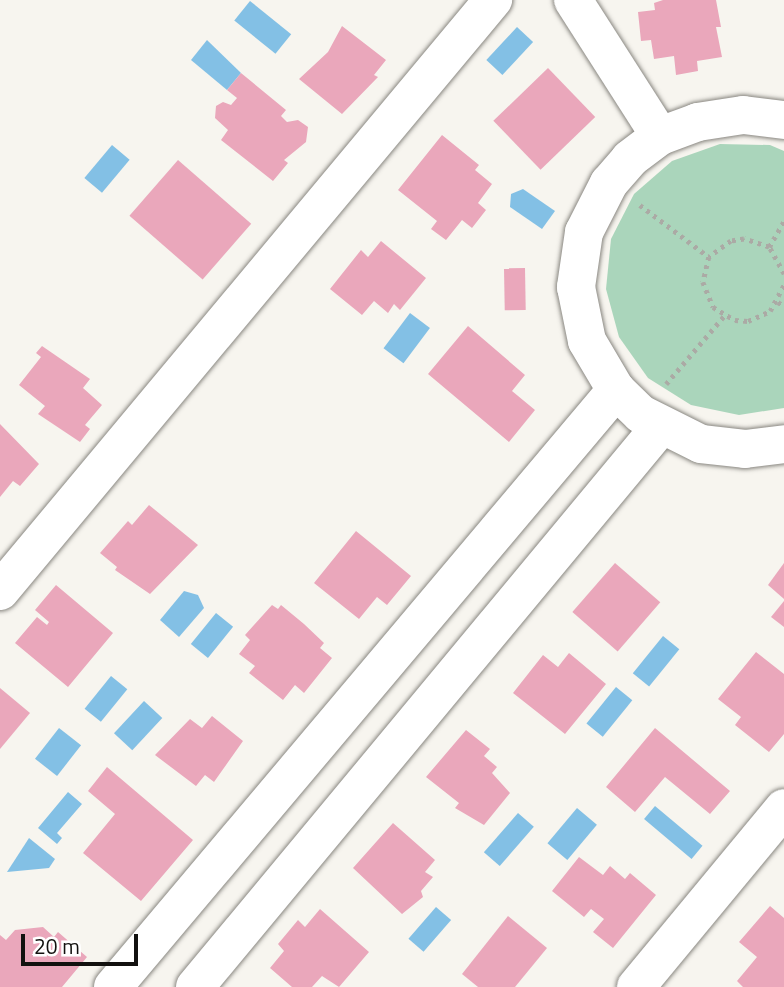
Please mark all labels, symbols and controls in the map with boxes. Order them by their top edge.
scale bar [24,920,142,964]
text: 20 m [34,930,80,962]

